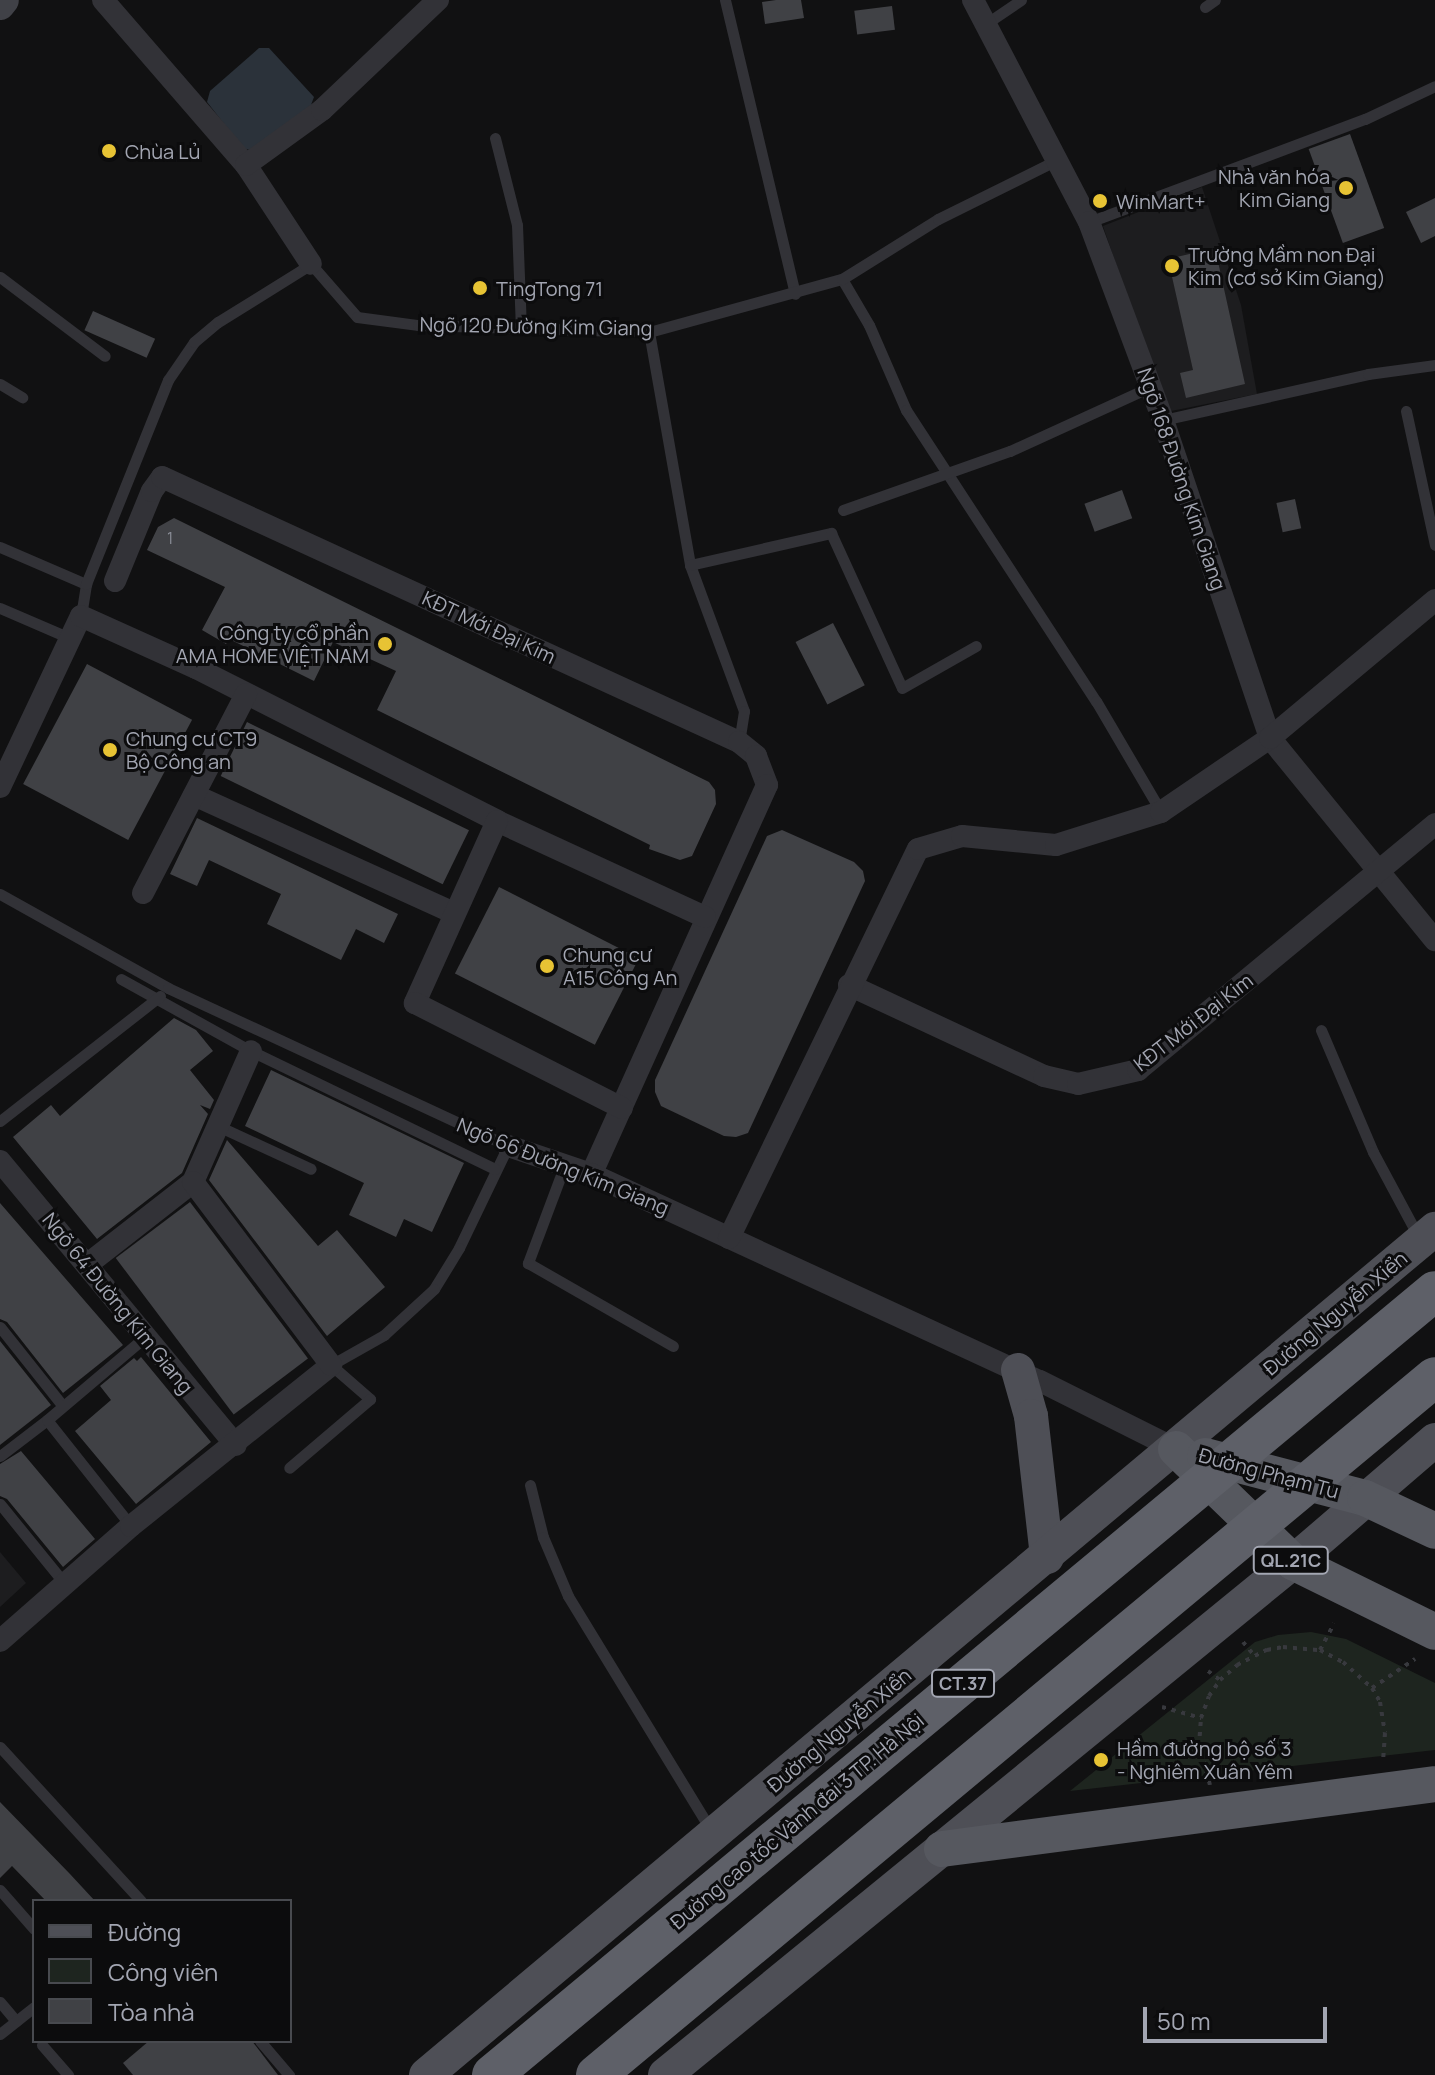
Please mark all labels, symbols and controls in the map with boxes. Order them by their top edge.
place label: Chùa Lủ [125,139,200,163]
marker: Chùa Lủ [100,142,118,160]
place label: Nhà văn hóa Kim Giang [1218,164,1330,211]
marker: Nhà văn hóa Kim Giang [1337,179,1355,197]
place label: WinMart+ [1116,189,1206,213]
marker: WinMart+ [1091,192,1109,210]
place label: Trường Mầm non Đại Kim (cơ sở Kim Giang) [1188,242,1386,289]
marker: Trường Mầm non Đại Kim (cơ sở Kim Giang) [1163,257,1181,275]
place label: TingTong 71 [496,276,603,300]
marker: TingTong 71 [471,279,489,297]
street label: Ngõ 120 Đường Kim Giang [419,312,653,340]
street label: Ngõ 168 Đường Kim Giang [1133,365,1231,593]
house number: 1 [167,528,173,548]
street label: KĐT Mới Đại Kim [418,585,560,669]
place label: Công ty cổ phần AMA HOME VIỆT NAM [175,620,369,667]
marker: Công ty cổ phần AMA HOME VIỆT NAM [376,635,394,653]
place label: Chung cư CT9 Bộ Công an [126,726,257,773]
marker: Chung cư CT9 Bộ Công an [101,741,119,759]
place label: Chung cư A15 Công An [563,942,677,989]
marker: Chung cư A15 Công An [538,957,556,975]
street label: KĐT Mới Đại Kim [1128,968,1258,1076]
street label: Ngõ 66 Đường Kim Giang [454,1112,672,1220]
street label: Ngõ 64 Đường Kim Giang [38,1208,198,1398]
street label: Đường Nguyễn Xiển [1258,1246,1412,1380]
street label: Đường Phạm Tu [1196,1443,1342,1503]
road number: QL.21C [1251,1546,1331,1574]
street label: Đường Nguyễn Xiển [762,1663,916,1797]
road number: CT.37 [931,1669,995,1697]
street label: Đường cao tốc Vành đai 3 TP. Hà Nội [666,1708,928,1934]
place label: Hầm đường bộ số 3 - Nghiêm Xuân Yêm [1117,1736,1293,1783]
marker: Hầm đường bộ số 3 - Nghiêm Xuân Yêm [1092,1751,1110,1769]
legend [32,1899,292,2043]
text: Đường [108,1915,181,1948]
text: Công viên [108,1955,218,1988]
scale bar [1147,1991,1331,2041]
text: Tòa nhà [108,1995,195,2028]
text: 50 m [1157,2004,1211,2037]

